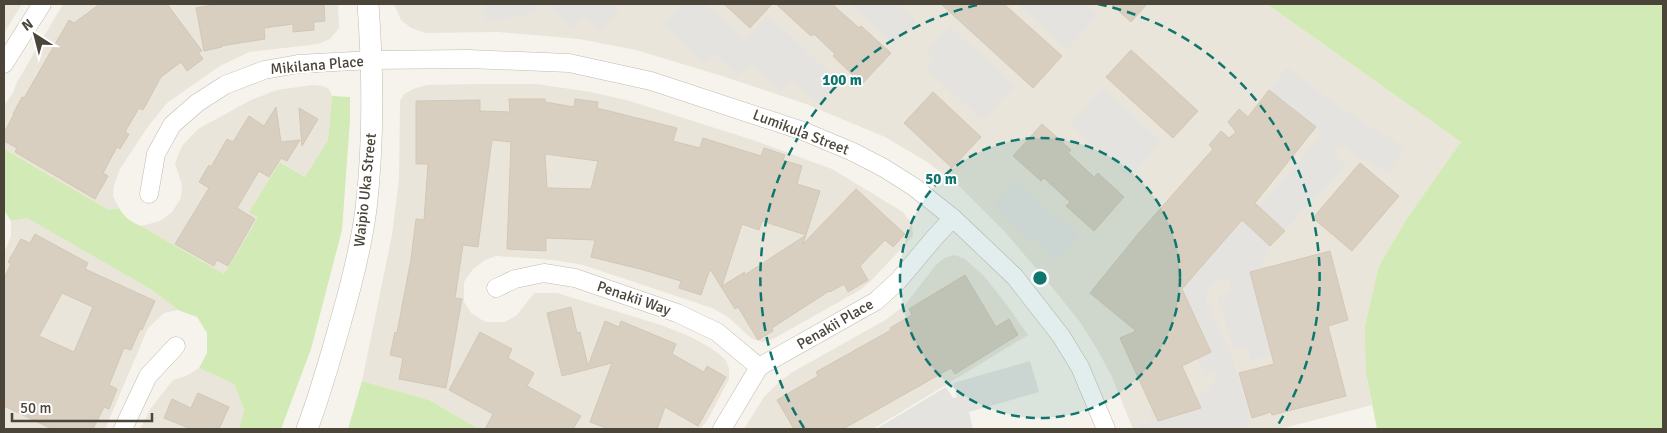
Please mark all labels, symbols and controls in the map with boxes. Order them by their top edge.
north arrow [10,10,60,60]
text: N [19,15,37,35]
street label: Mikilana Place [270,52,364,78]
text: 100 m [822,71,862,89]
street label: Lumikula Street [750,105,852,159]
street label: Waipio Uka Street [350,132,380,248]
text: 50 m [925,170,957,188]
centre of rings [1031,269,1049,287]
street label: Penakii Way [595,277,673,319]
street label: Penakii Place [794,295,876,353]
scale bar [12,390,152,422]
text: 50 m [20,399,51,417]

